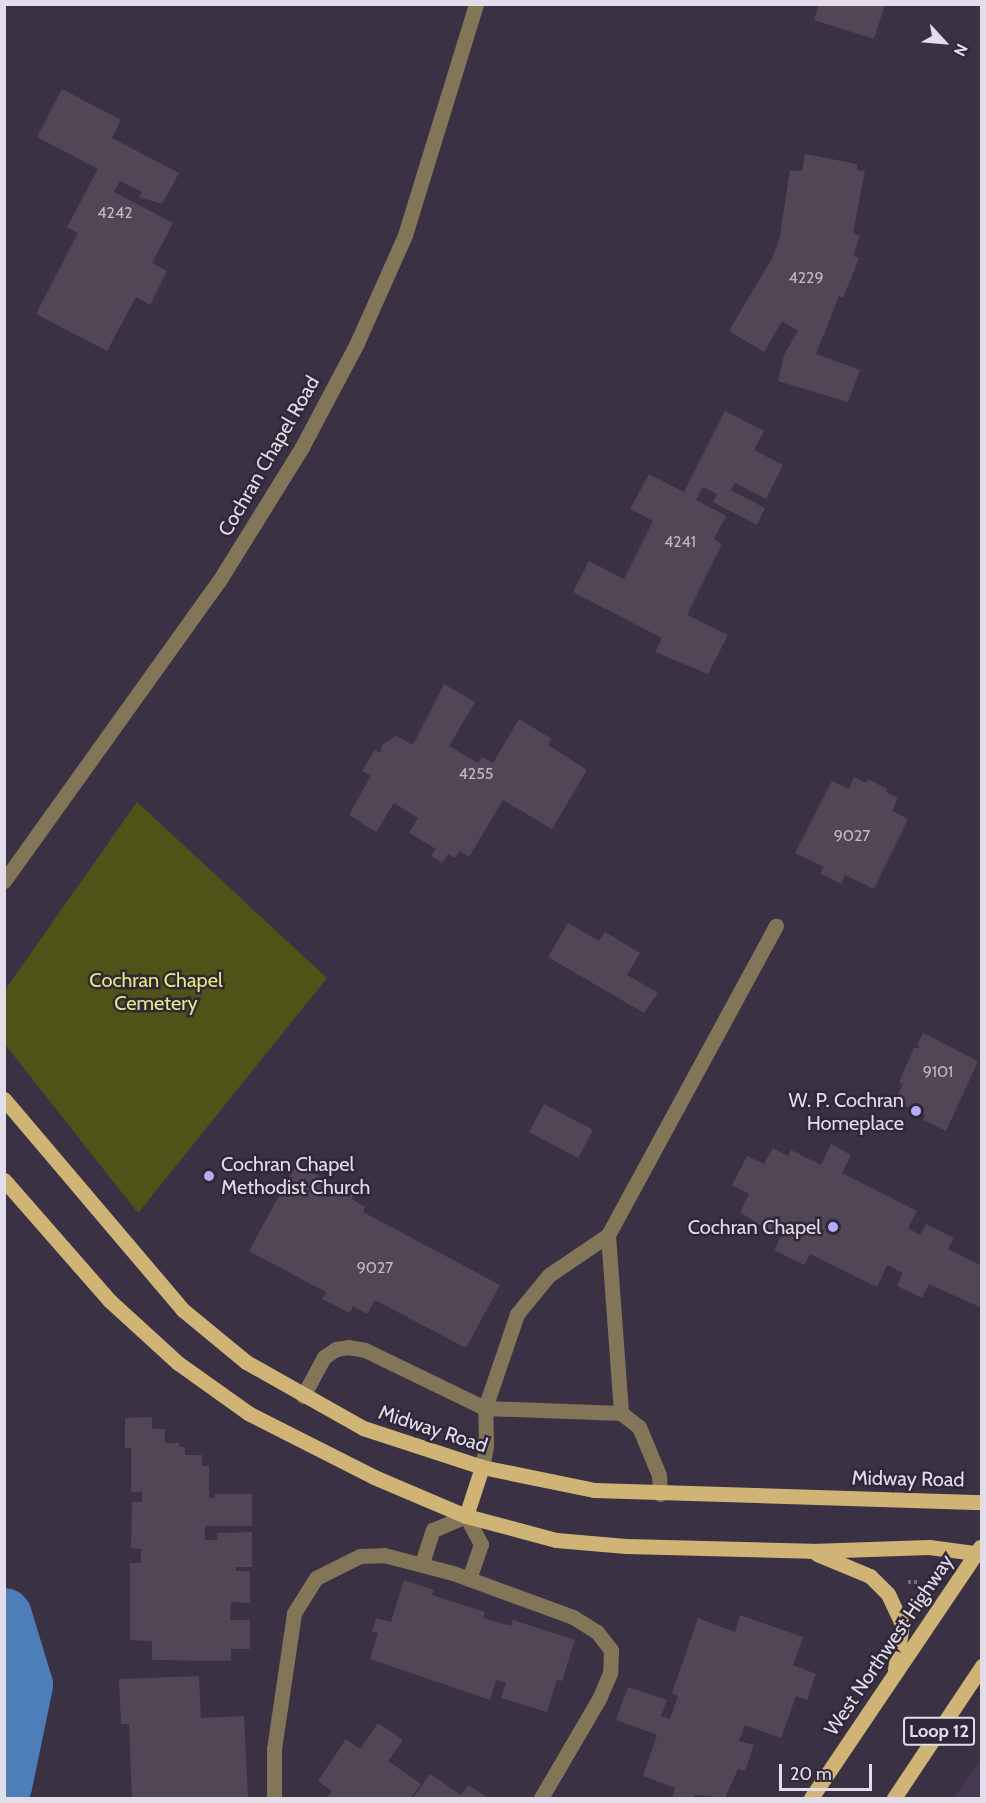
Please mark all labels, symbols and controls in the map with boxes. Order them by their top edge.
north arrow [914,12,974,72]
text: N [950,41,972,59]
house number: 4242 [97,203,133,223]
house number: 4229 [788,268,824,288]
street label: Cochran Chapel Road [213,372,325,540]
house number: 4241 [664,532,696,552]
house number: 4255 [459,764,493,784]
house number: 9027 [834,826,870,846]
park label: Cochran Chapel Cemetery [89,968,223,1015]
house number: 9101 [923,1062,953,1082]
place label: W. P. Cochran Homeplace [789,1088,904,1135]
marker: W. P. Cochran Homeplace [909,1104,923,1118]
place label: Cochran Chapel Methodist Church [221,1152,370,1199]
marker: Cochran Chapel Methodist Church [202,1169,216,1183]
place label: Cochran Chapel [688,1215,821,1239]
marker: Cochran Chapel [826,1220,840,1234]
house number: 9027 [357,1258,393,1278]
street label: Midway Road [376,1400,490,1458]
street label: Midway Road [851,1466,965,1492]
street label: West Northwest Highway [819,1550,959,1740]
road number: Loop 12 [903,1716,975,1746]
scale bar [782,1752,875,1790]
text: 20 m [790,1763,832,1785]

